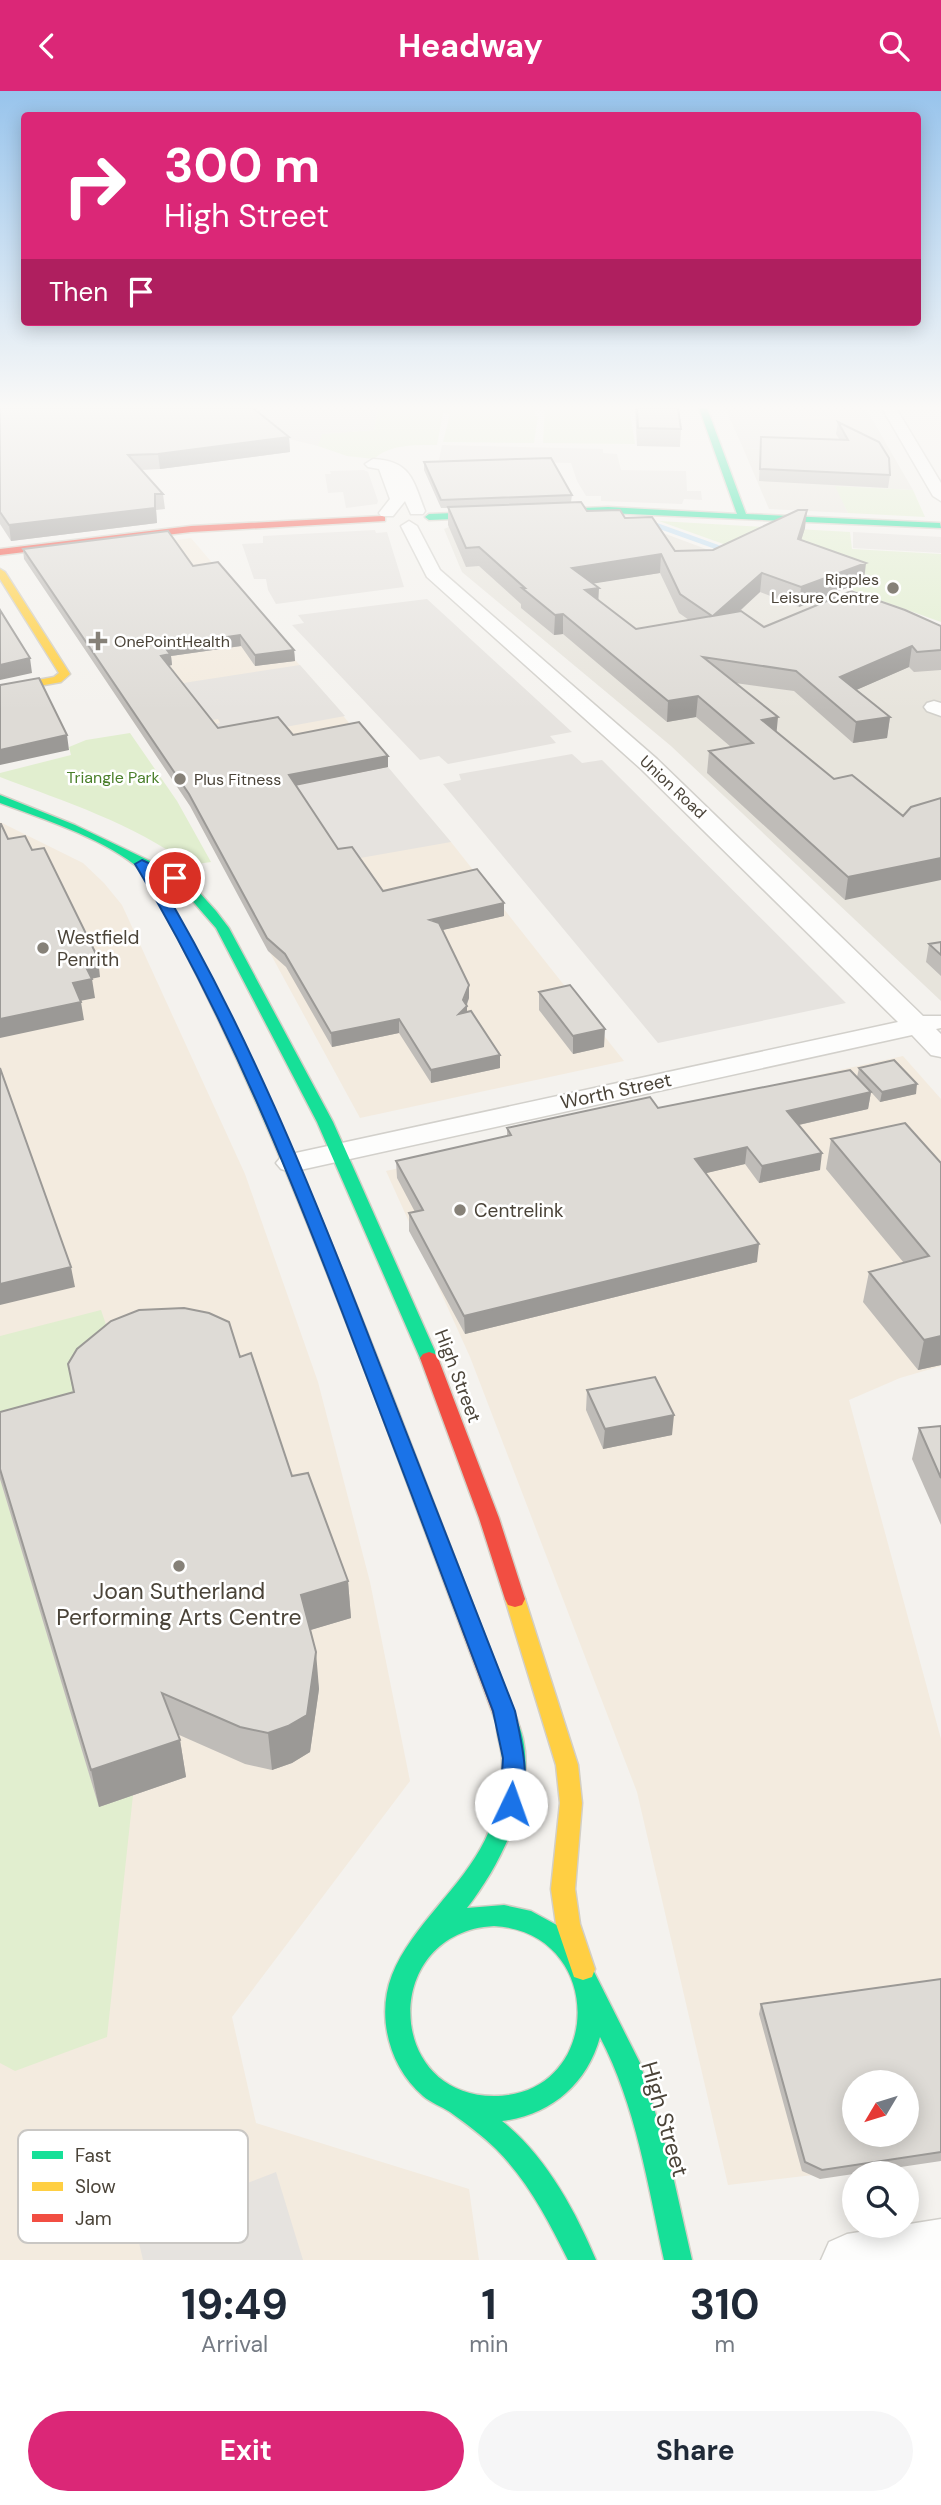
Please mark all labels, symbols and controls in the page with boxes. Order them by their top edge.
text: Headway [398,25,543,67]
icon: back [28,27,66,65]
icon: search [875,27,913,65]
text: 300 m [164,133,320,197]
icon: right [49,140,140,231]
text: High Street [164,195,329,237]
icon: arrive [122,273,160,311]
text: Then [49,275,108,309]
place label: Ripples Leisure Centre [771,569,879,608]
marker: Ripples Leisure Centre [885,580,901,596]
marker: OnePointHealth [88,631,108,651]
place label: OnePointHealth [114,631,230,652]
street label: Union Road [635,751,711,823]
park label: Triangle Park [66,767,160,788]
place label: Plus Fitness [194,769,281,790]
marker: Plus Fitness [172,771,188,787]
pin [145,848,205,908]
icon: arrive [156,859,194,897]
place label: Westfield Penrith [57,925,139,972]
marker: Westfield Penrith [35,940,51,956]
street label: Worth Street [558,1067,674,1115]
place label: Centrelink [474,1198,564,1223]
marker: Centrelink [452,1202,468,1218]
street label: High Street [429,1326,487,1426]
marker: Joan Sutherland Performing Arts Centre [171,1558,187,1574]
place label: Joan Sutherland Performing Arts Centre [56,1576,302,1632]
position arrow [474,1767,548,1841]
street label: High Street [634,2058,696,2180]
north arrow [842,2070,919,2147]
map controls [842,2070,919,2238]
legend [18,2130,248,2243]
text: Fast [75,2143,111,2168]
button: search [842,2161,919,2238]
text: Slow [75,2174,116,2199]
text: Jam [75,2206,112,2231]
text: 19:49 [181,2277,288,2332]
text: 1 [481,2277,496,2332]
text: 310 [690,2277,760,2332]
text: Arrival [201,2329,268,2359]
text: min [469,2329,508,2359]
text: m [714,2329,735,2359]
button: Exit [28,2411,464,2491]
button: Share [478,2411,913,2491]

